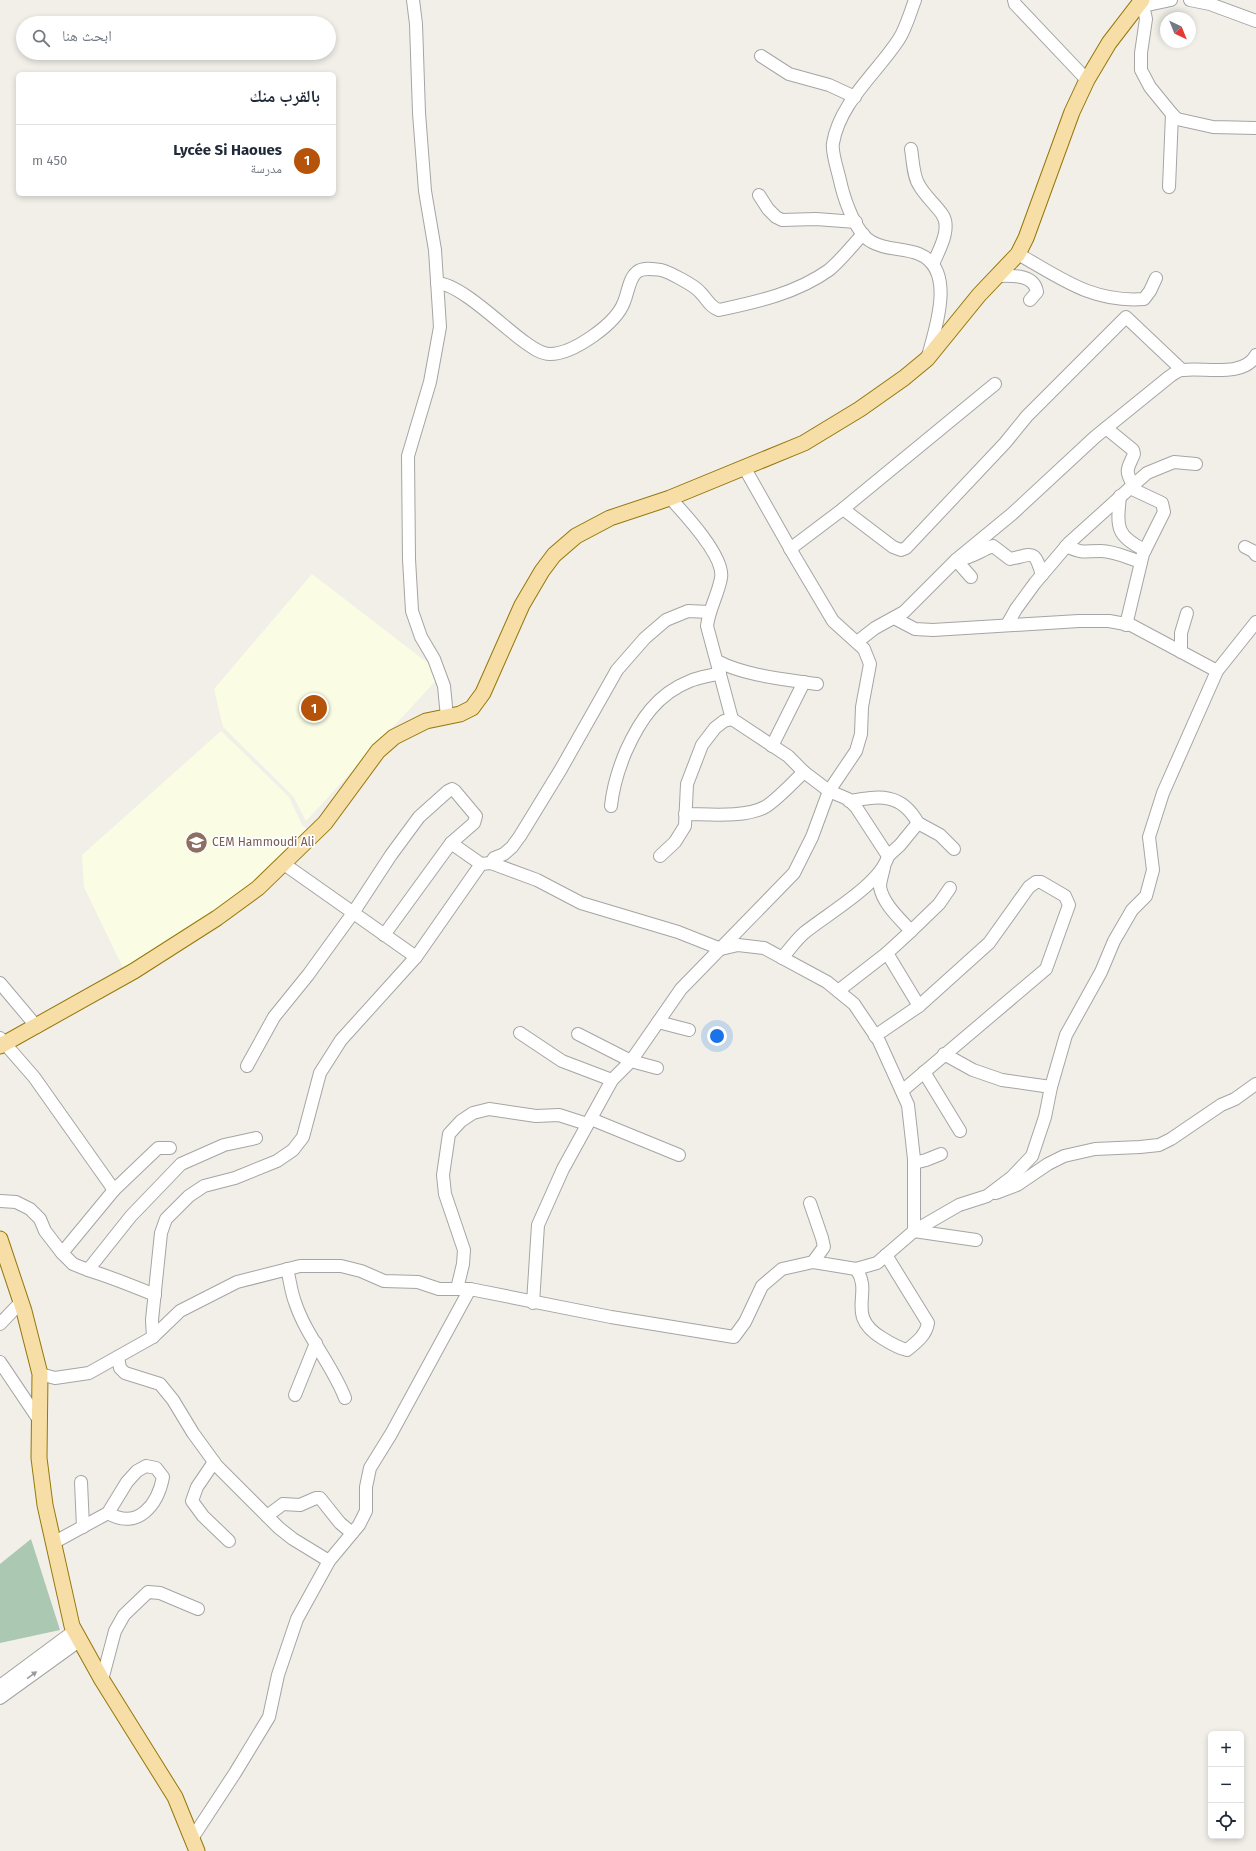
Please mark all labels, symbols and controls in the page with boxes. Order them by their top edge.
north arrow [1160,12,1196,48]
search box [16,16,336,60]
icon: search [30,27,52,49]
text: ابحث هنا [62,27,112,45]
text: بالقرب منك [250,86,320,107]
text: Lycée Si Haoues [173,141,282,159]
text: 450 m [32,153,67,168]
text: 1 [304,153,310,168]
text: مدرسة [250,161,282,176]
pin: 1 [301,693,327,723]
school or university icon: CEM Hammoudi Ali [183,829,209,855]
place label: CEM Hammoudi Ali [212,835,314,849]
your location [707,1026,727,1046]
one-way arrow [26,1671,37,1679]
map controls [1208,1731,1244,1839]
button: + [1208,1731,1244,1767]
button: − [1208,1767,1244,1803]
button: locate [1208,1803,1244,1839]

